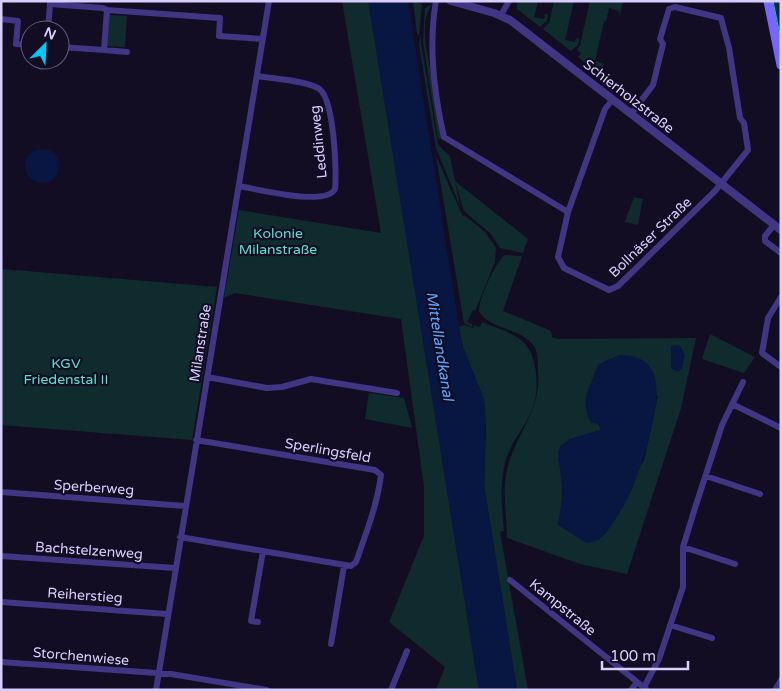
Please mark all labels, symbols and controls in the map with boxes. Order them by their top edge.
north arrow [20,20,70,70]
text: N [41,24,59,44]
street label: Schierholzstraße [580,56,678,137]
street label: Leddinweg [306,105,331,179]
street label: Bollnäser Straße [605,194,695,281]
park label: Kolonie Milanstraße [239,225,317,258]
water label: Mittellandkanal [422,290,458,404]
street label: Milanstraße [186,303,215,383]
park label: KGV Friedenstal II [23,355,109,388]
street label: Sperlingsfeld [284,435,372,466]
street label: Sperberweg [53,476,135,499]
street label: Bachstelzenweg [35,538,143,563]
street label: Kampstraße [526,575,599,639]
street label: Reiherstieg [47,584,123,607]
scale bar [602,638,688,670]
street label: Storchenwiese [32,644,130,669]
text: 100 m [610,647,656,665]

